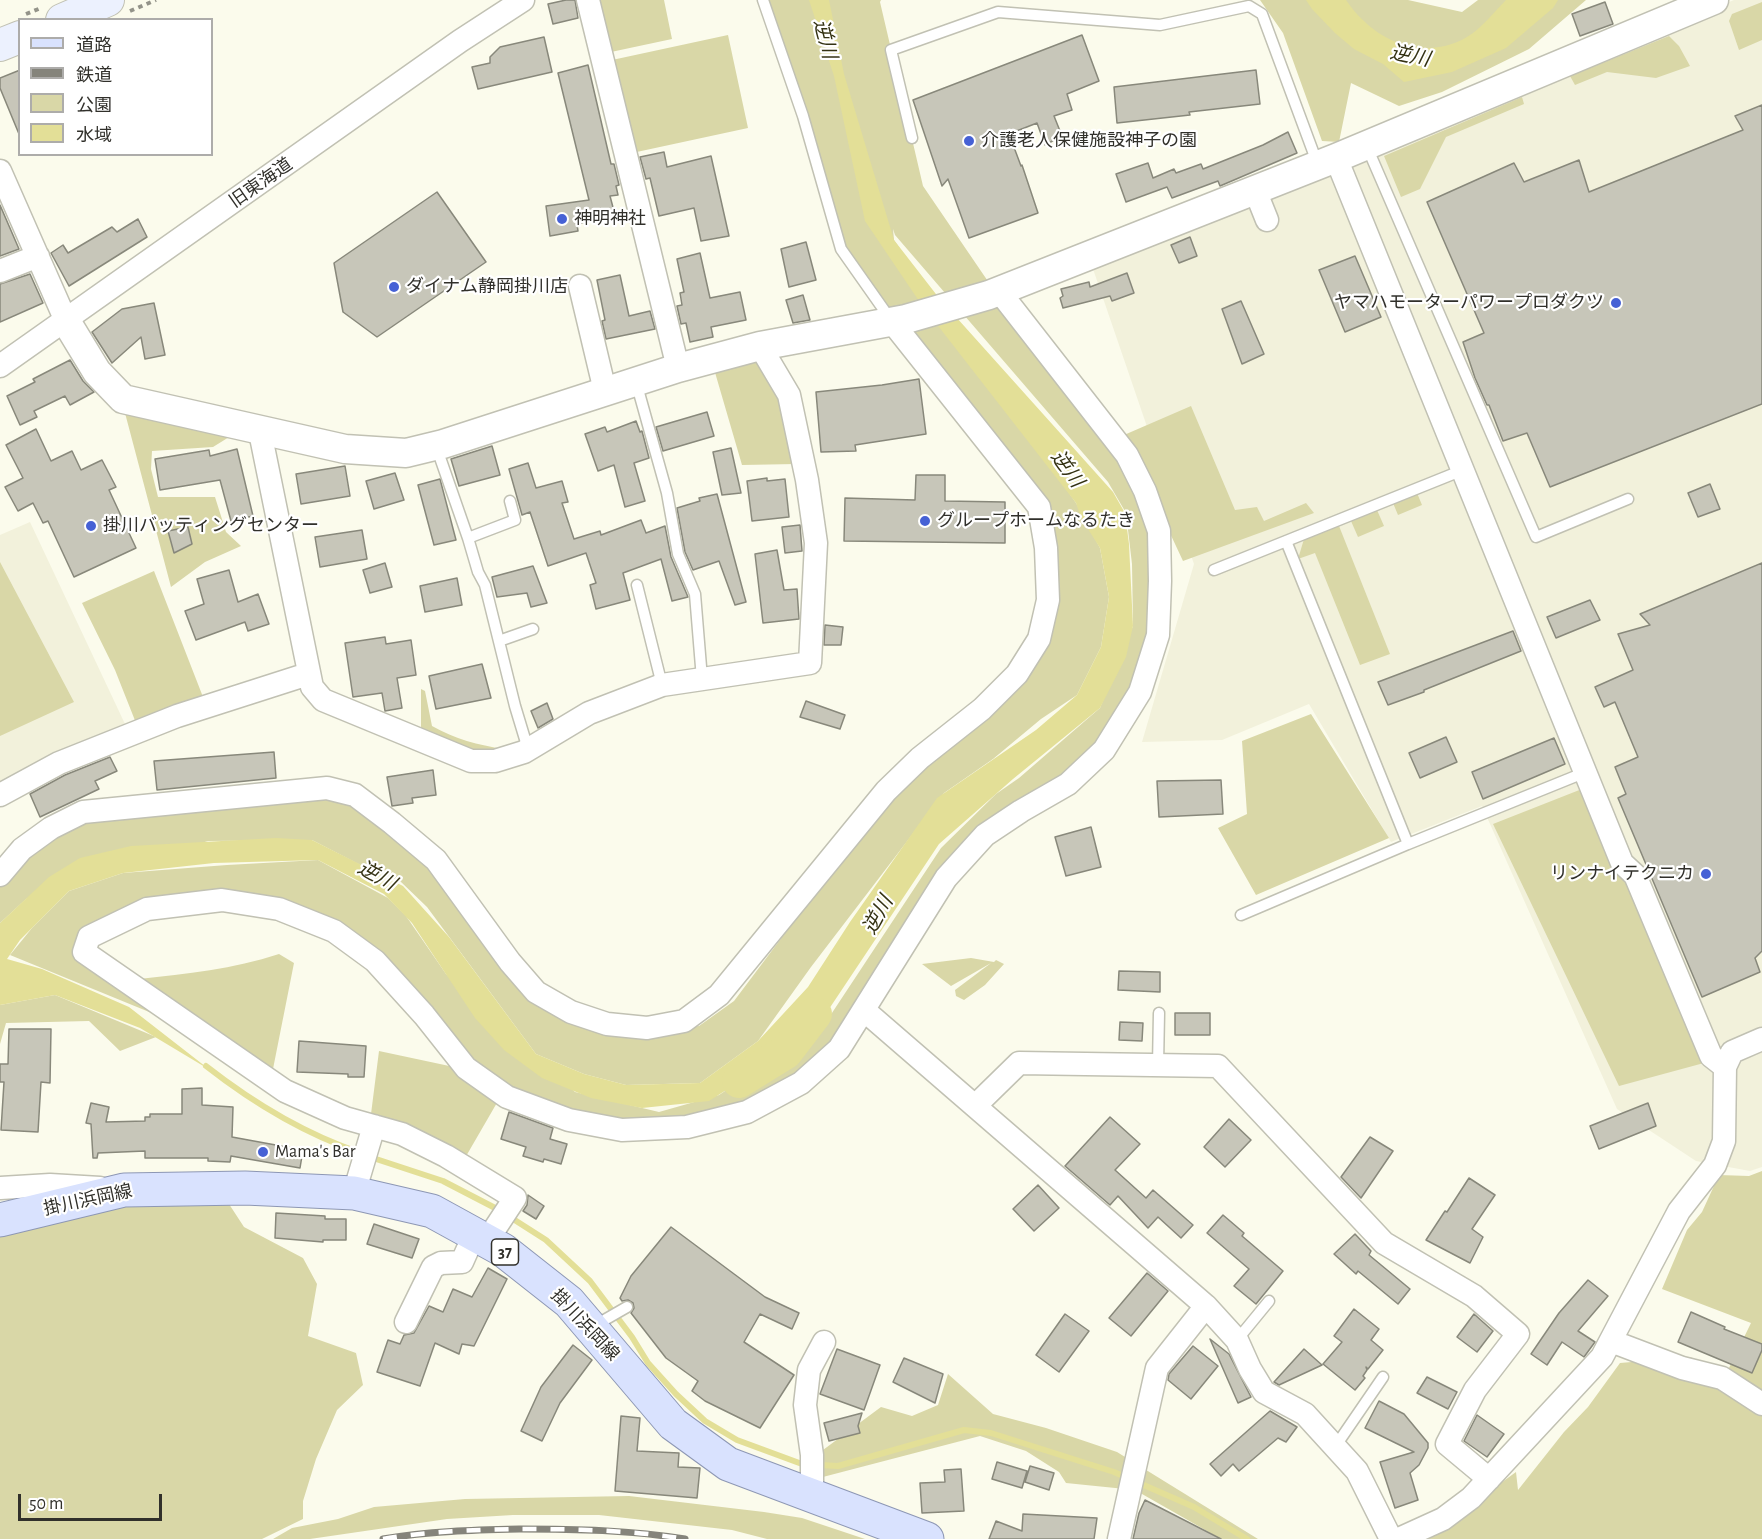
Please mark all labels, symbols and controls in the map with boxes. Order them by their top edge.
water label: 逆川 [809,17,841,61]
legend [18,18,213,156]
text: 道路 [76,37,112,55]
water label: 逆川 [1388,40,1432,72]
text: 鉄道 [76,67,112,85]
text: 公園 [76,97,112,115]
text: 水域 [76,127,112,145]
place label: 介護老人保健施設神子の園 [981,130,1197,152]
marker: 介護老人保健施設神子の園 [962,134,976,148]
street label: 旧東海道 [225,154,297,212]
place label: 神明神社 [574,208,646,230]
marker: 神明神社 [555,212,569,226]
place label: ダイナム静岡掛川店 [406,276,568,298]
marker: ダイナム静岡掛川店 [387,280,401,294]
place label: ヤマハモーターパワープロダクツ [1334,292,1604,314]
marker: ヤマハモーターパワープロダクツ [1609,296,1623,310]
water label: 逆川 [1046,446,1088,492]
place label: グループホームなるたき [937,510,1135,532]
marker: グループホームなるたき [918,514,932,528]
place label: 掛川バッティングセンター [103,515,319,537]
marker: 掛川バッティングセンター [84,519,98,533]
water label: 逆川 [354,856,400,896]
place label: リンナイテクニカ [1550,863,1694,885]
marker: リンナイテクニカ [1699,867,1713,881]
water label: 逆川 [858,892,898,938]
place label: Mama's Bar [275,1141,356,1163]
marker: Mama's Bar [256,1145,270,1159]
street label: 掛川浜岡線 [42,1180,134,1220]
road number: 37 [492,1239,518,1265]
street label: 掛川浜岡線 [546,1285,624,1365]
scale bar [21,1482,165,1520]
text: 50 m [29,1495,63,1513]

